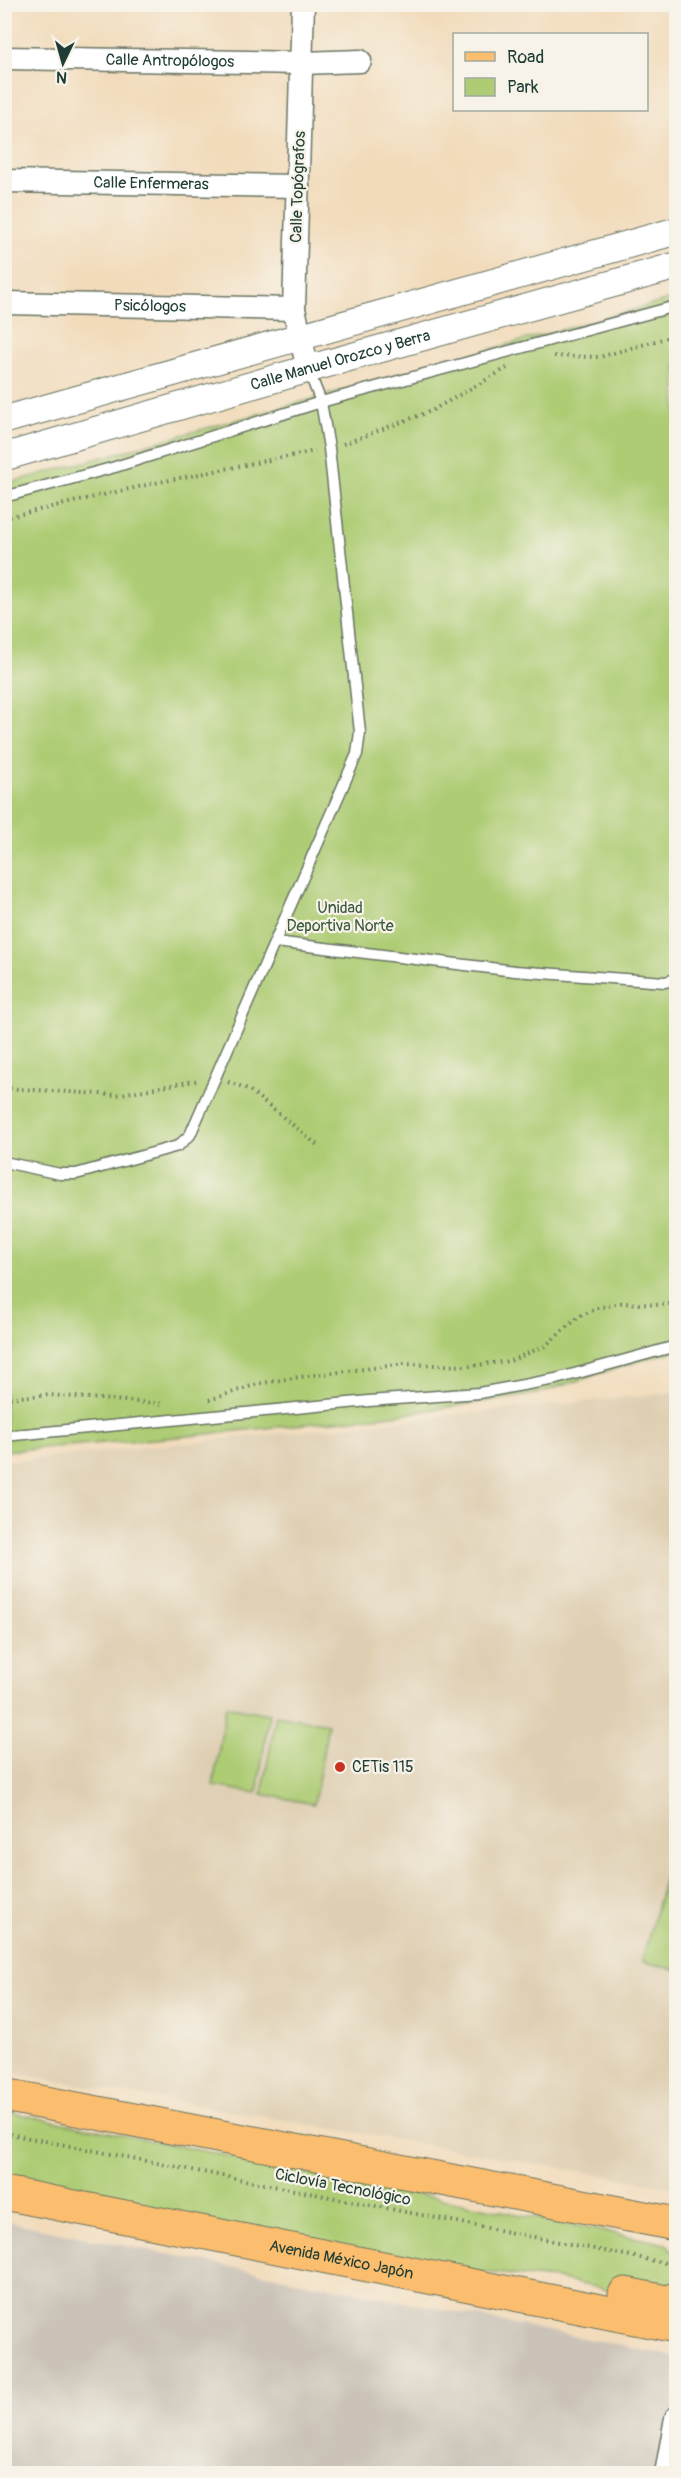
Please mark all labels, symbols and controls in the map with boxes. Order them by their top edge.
north arrow [33,33,93,93]
legend [453,33,648,111]
text: Road [507,46,544,69]
street label: Calle Antropólogos [105,50,235,72]
text: N [55,66,68,87]
text: Park [507,76,539,99]
street label: Calle Topógrafos [286,131,310,243]
street label: Calle Enfermeras [93,173,209,194]
street label: Psicólogos [114,295,186,317]
street label: Calle Manuel Orozco y Berra [248,325,433,395]
park label: Unidad Deportiva Norte [286,898,394,936]
place label: CETis 115 [352,1757,414,1777]
marker: CETis 115 [333,1760,347,1774]
street label: Ciclovía Tecnológico [273,2164,413,2210]
street label: Avenida México Japón [268,2236,415,2284]

